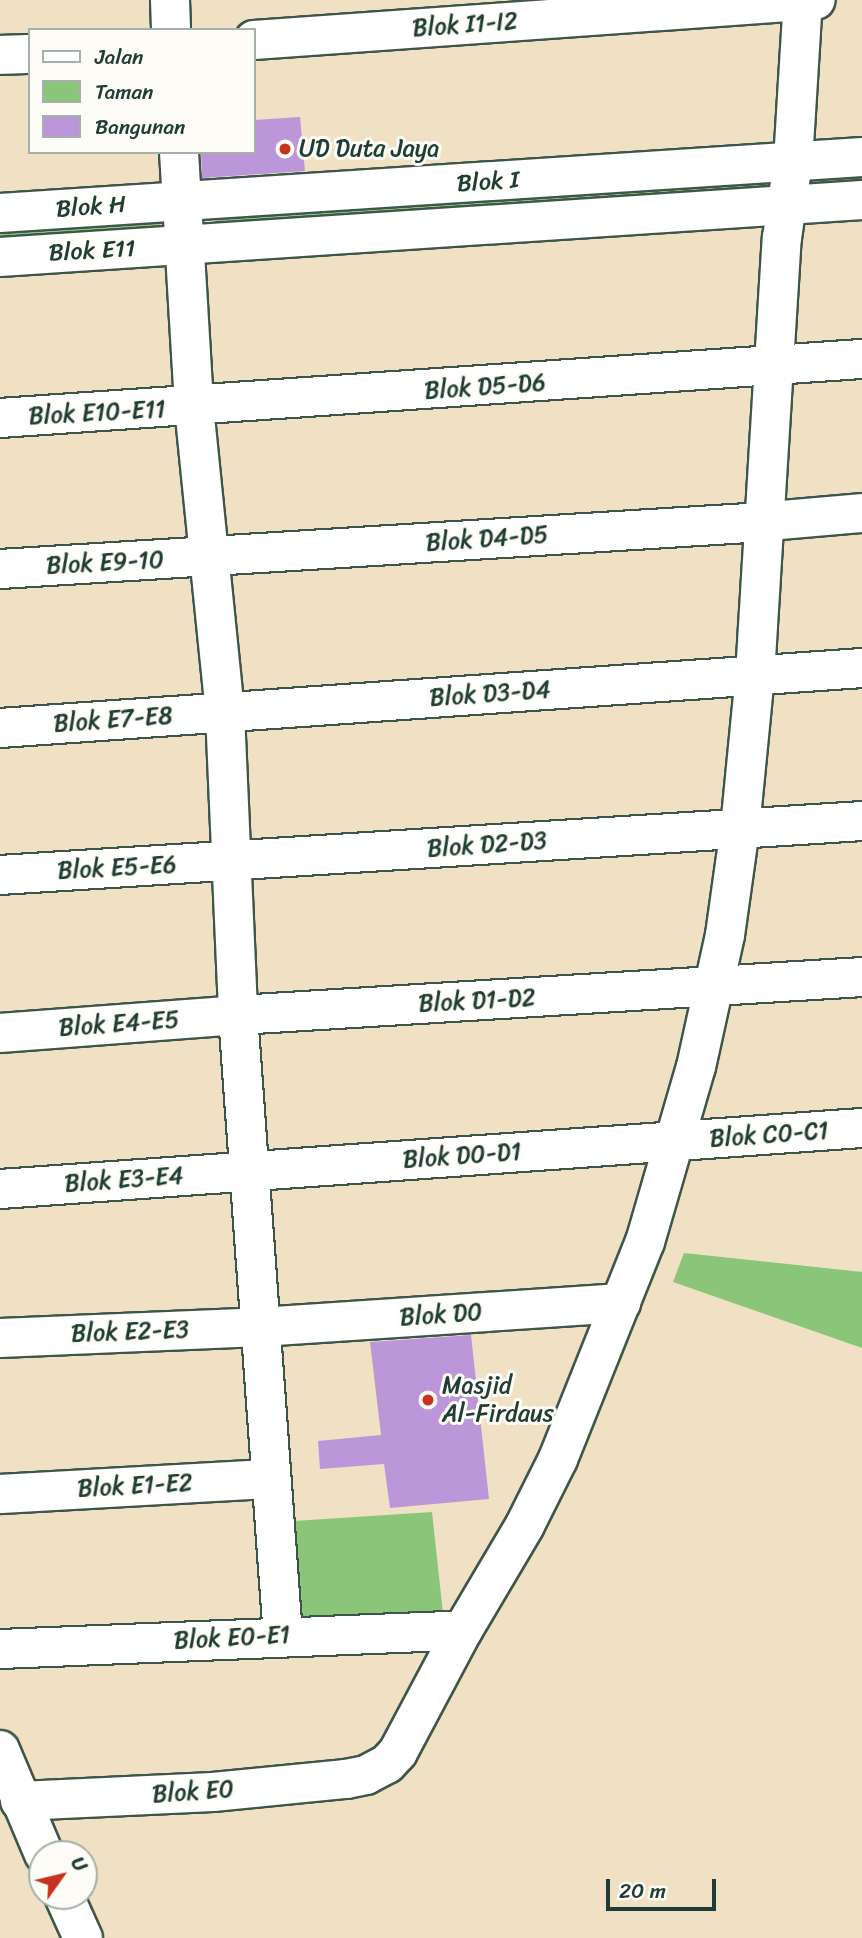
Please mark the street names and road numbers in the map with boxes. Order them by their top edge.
street label: Blok I1-I2 [411,7,519,43]
street label: Blok I [456,165,520,199]
street label: Blok H [55,190,127,224]
street label: Blok E11 [48,234,136,268]
street label: Blok D5-D6 [423,368,547,406]
street label: Blok E10-E11 [28,395,166,431]
street label: Blok D4-D5 [425,520,549,558]
street label: Blok E9-10 [45,546,165,580]
street label: Blok D3-D4 [429,675,551,713]
street label: Blok E7-E8 [53,701,173,739]
street label: Blok D2-D3 [426,826,548,864]
street label: Blok E5-E6 [57,850,177,886]
street label: Blok D1-D2 [418,984,536,1018]
street label: Blok E4-E5 [58,1005,180,1043]
street label: Blok C0-C1 [708,1116,830,1154]
street label: Blok D0-D1 [402,1138,522,1174]
street label: Blok E3-E4 [64,1161,184,1199]
street label: Blok D0 [399,1298,483,1332]
street label: Blok E2-E3 [71,1316,189,1348]
street label: Blok E1-E2 [77,1469,193,1503]
street label: Blok E0-E1 [173,1621,291,1655]
street label: Blok E0 [151,1775,235,1809]

